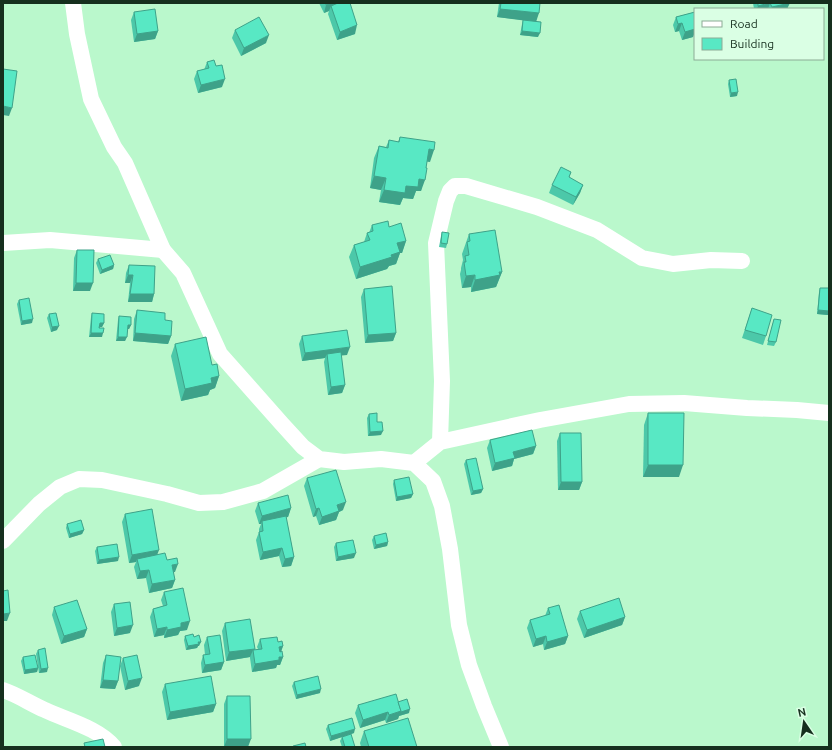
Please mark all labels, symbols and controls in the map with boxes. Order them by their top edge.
legend [694,8,824,60]
text: Road [730,17,758,30]
text: Building [730,37,774,50]
north arrow [784,702,824,742]
text: N [796,705,807,719]

